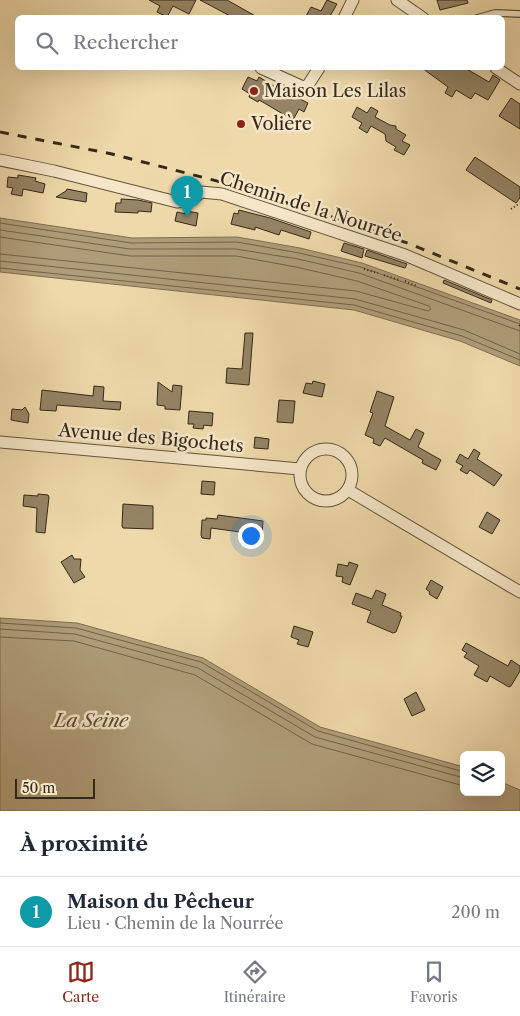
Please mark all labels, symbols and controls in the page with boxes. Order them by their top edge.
search box [15,15,505,70]
icon: search [33,29,61,57]
text: Rechercher [73,31,178,54]
place label: Maison Les Lilas [264,80,406,102]
marker: Maison Les Lilas [248,85,260,97]
place label: Volière [250,113,312,135]
marker: Volière [235,118,247,130]
street label: Chemin de la Nourrée [217,167,405,247]
pin: 1 [171,176,203,217]
street label: Avenue des Bigochets [56,419,245,457]
your location [238,523,264,549]
water label: La Seine [52,709,129,732]
map controls [460,751,505,796]
button: layers [460,751,505,796]
scale bar [15,776,95,799]
text: 50 m [22,779,55,797]
text: À proximité [20,831,148,856]
text: Maison du Pêcheur [67,890,254,913]
text: 1 [32,902,40,922]
text: 200 m [451,902,500,922]
text: Lieu · Chemin de la Nourrée [67,913,283,933]
tab: Carte [62,958,99,1006]
tab: Itinéraire [224,958,286,1006]
tab: Favoris [410,958,458,1006]

